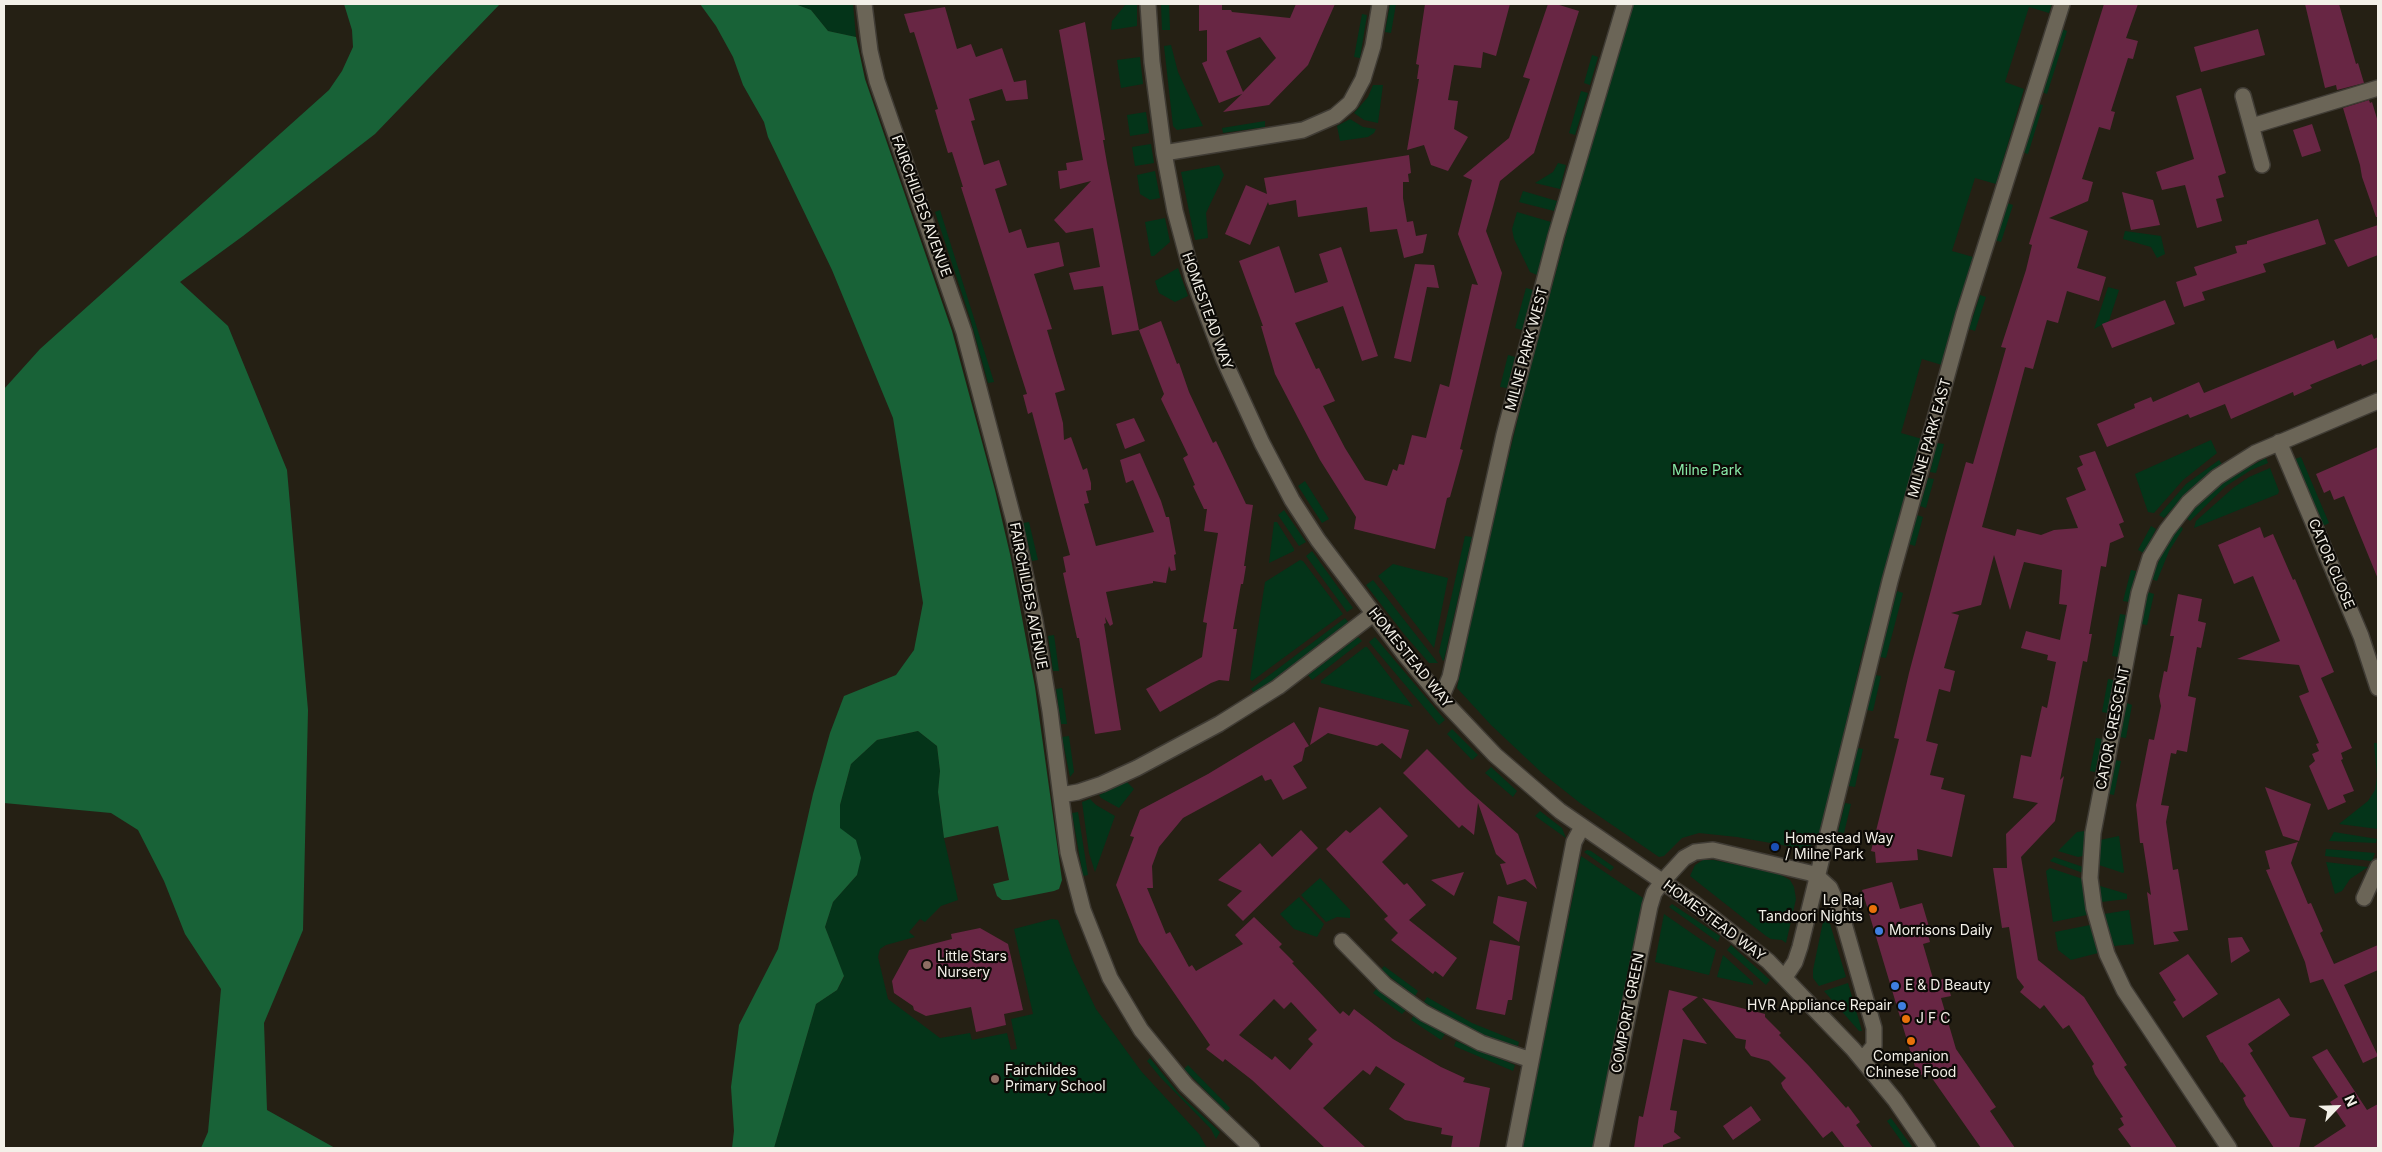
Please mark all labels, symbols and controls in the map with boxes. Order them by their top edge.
street label: FAIRCHILDES AVENUE [888,133,954,279]
street label: HOMESTEAD WAY [1178,250,1236,372]
street label: MILNE PARK WEST [1502,285,1552,413]
street label: MILNE PARK EAST [1905,376,1955,500]
park label: Milne Park [1672,463,1742,479]
street label: CATOR CLOSE [2304,516,2358,612]
street label: FAIRCHILDES AVENUE [1006,521,1050,671]
street label: HOMESTEAD WAY [1365,605,1455,711]
street label: CATOR CRESCENT [2093,665,2133,791]
place label: Homestead Way / Milne Park [1785,831,1893,864]
marker: Homestead Way / Milne Park [1769,841,1781,853]
street label: HOMESTEAD WAY [1660,877,1768,965]
place label: Le Raj Tandoori Nights [1758,893,1863,926]
marker: Le Raj Tandoori Nights [1867,903,1879,915]
place label: Morrisons Daily [1889,923,1992,939]
marker: Morrisons Daily [1873,925,1885,937]
place label: Little Stars Nursery [937,949,1007,982]
street label: COMPORT GREEN [1608,951,1648,1075]
marker: Little Stars Nursery [921,959,933,971]
place label: E & D Beauty [1905,978,1991,994]
marker: E & D Beauty [1889,980,1901,992]
place label: HVR Appliance Repair [1747,998,1892,1014]
marker: HVR Appliance Repair [1896,1000,1908,1012]
place label: J F C [1916,1011,1950,1027]
marker: J F C [1900,1013,1912,1025]
marker: Companion Chinese Food [1905,1035,1917,1047]
place label: Companion Chinese Food [1866,1049,1956,1082]
place label: Fairchildes Primary School [1005,1063,1106,1096]
marker: Fairchildes Primary School [989,1073,1001,1085]
north arrow [2312,1082,2362,1132]
text: N [2341,1092,2361,1109]

